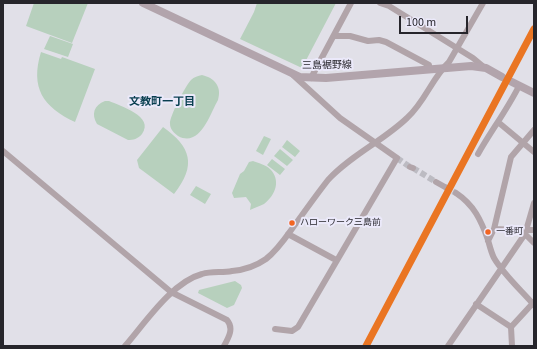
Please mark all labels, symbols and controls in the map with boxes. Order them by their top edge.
scale bar [401,8,470,34]
text: 100 m [406,14,436,31]
street label: 三島裾野線 [302,60,352,72]
district label: 文教町一丁目 [129,96,195,110]
marker: ハローワーク三島前 [287,218,297,228]
place label: ハローワーク三島前 [300,218,381,228]
marker: 一番町 [483,227,493,237]
place label: 一番町 [496,227,523,237]

